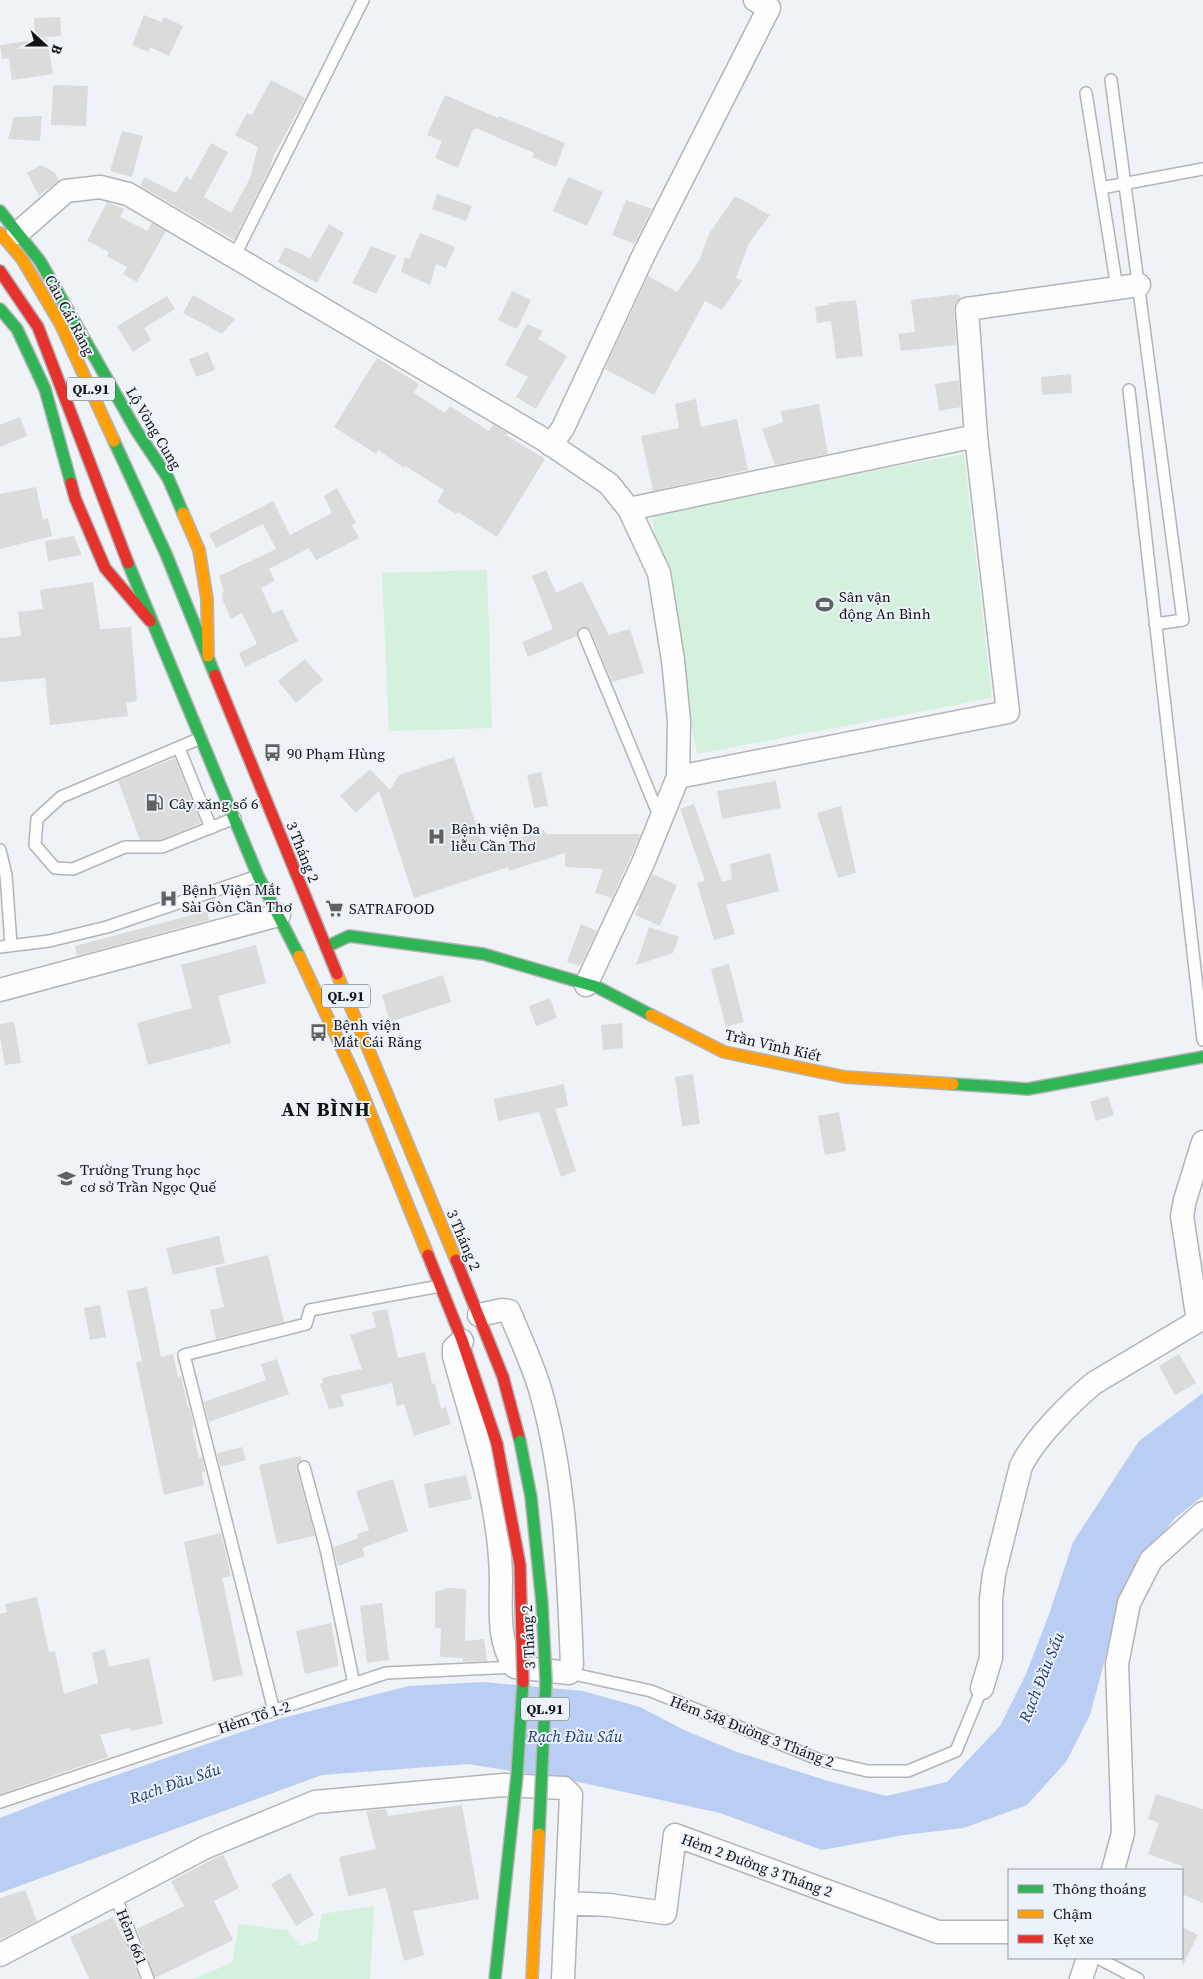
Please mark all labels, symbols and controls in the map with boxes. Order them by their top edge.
north arrow [20,20,70,70]
text: B [46,42,68,58]
street label: Cầu Cái Răng [40,271,100,359]
road number: QL.91 [67,378,115,400]
street label: Lộ Vòng Cung [121,383,187,473]
place label: Sân vận động An Bình [839,586,931,624]
sports icon: Sân vận động An Bình [815,595,835,615]
bus stop icon: 90 Phạm Hùng [263,743,283,763]
place label: 90 Phạm Hùng [287,743,385,764]
fuel station icon: Cây xăng số 6 [145,793,165,813]
place label: Cây xăng số 6 [169,793,258,814]
street label: 3 Tháng 2 [281,818,325,886]
place label: Bệnh viện Da liễu Cần Thơ [451,818,541,856]
hospital icon: Bệnh viện Da liễu Cần Thơ [427,827,447,847]
place label: Bệnh Viện Mắt Sài Gòn Cần Thơ [182,879,292,917]
hospital icon: Bệnh Viện Mắt Sài Gòn Cần Thơ [158,888,178,908]
supermarket icon: SATRAFOOD [325,898,345,918]
place label: SATRAFOOD [349,898,434,919]
road number: QL.91 [322,984,370,1008]
place label: Bệnh viện Mắt Cái Răng [333,1014,422,1052]
bus stop icon: Bệnh viện Mắt Cái Răng [309,1023,329,1043]
street label: Trần Vĩnh Kiết [723,1024,823,1066]
district label: AN BÌNH [281,1095,371,1123]
place label: Trường Trung học cơ sở Trần Ngọc Quế [80,1159,217,1197]
school or university icon: Trường Trung học cơ sở Trần Ngọc Quế [56,1168,76,1188]
street label: 3 Tháng 2 [442,1206,486,1274]
street label: 3 Tháng 2 [516,1604,540,1670]
water label: Rạch Đầu Sấu [1013,1628,1069,1726]
street label: Hẻm 548 Đường 3 Tháng 2 [667,1690,837,1772]
street label: Hẻm Tổ 1-2 [215,1695,293,1739]
road number: QL.91 [521,1698,569,1720]
water label: Rạch Đầu Sấu [526,1725,623,1747]
water label: Rạch Đầu Sấu [125,1757,224,1809]
street label: Hẻm 2 Đường 3 Tháng 2 [679,1828,835,1902]
legend [1008,1869,1183,1959]
text: Thông thoáng [1053,1878,1146,1899]
text: Chậm [1053,1903,1093,1924]
street label: Hẻm 661 [111,1906,153,1968]
text: Kẹt xe [1053,1928,1094,1949]

